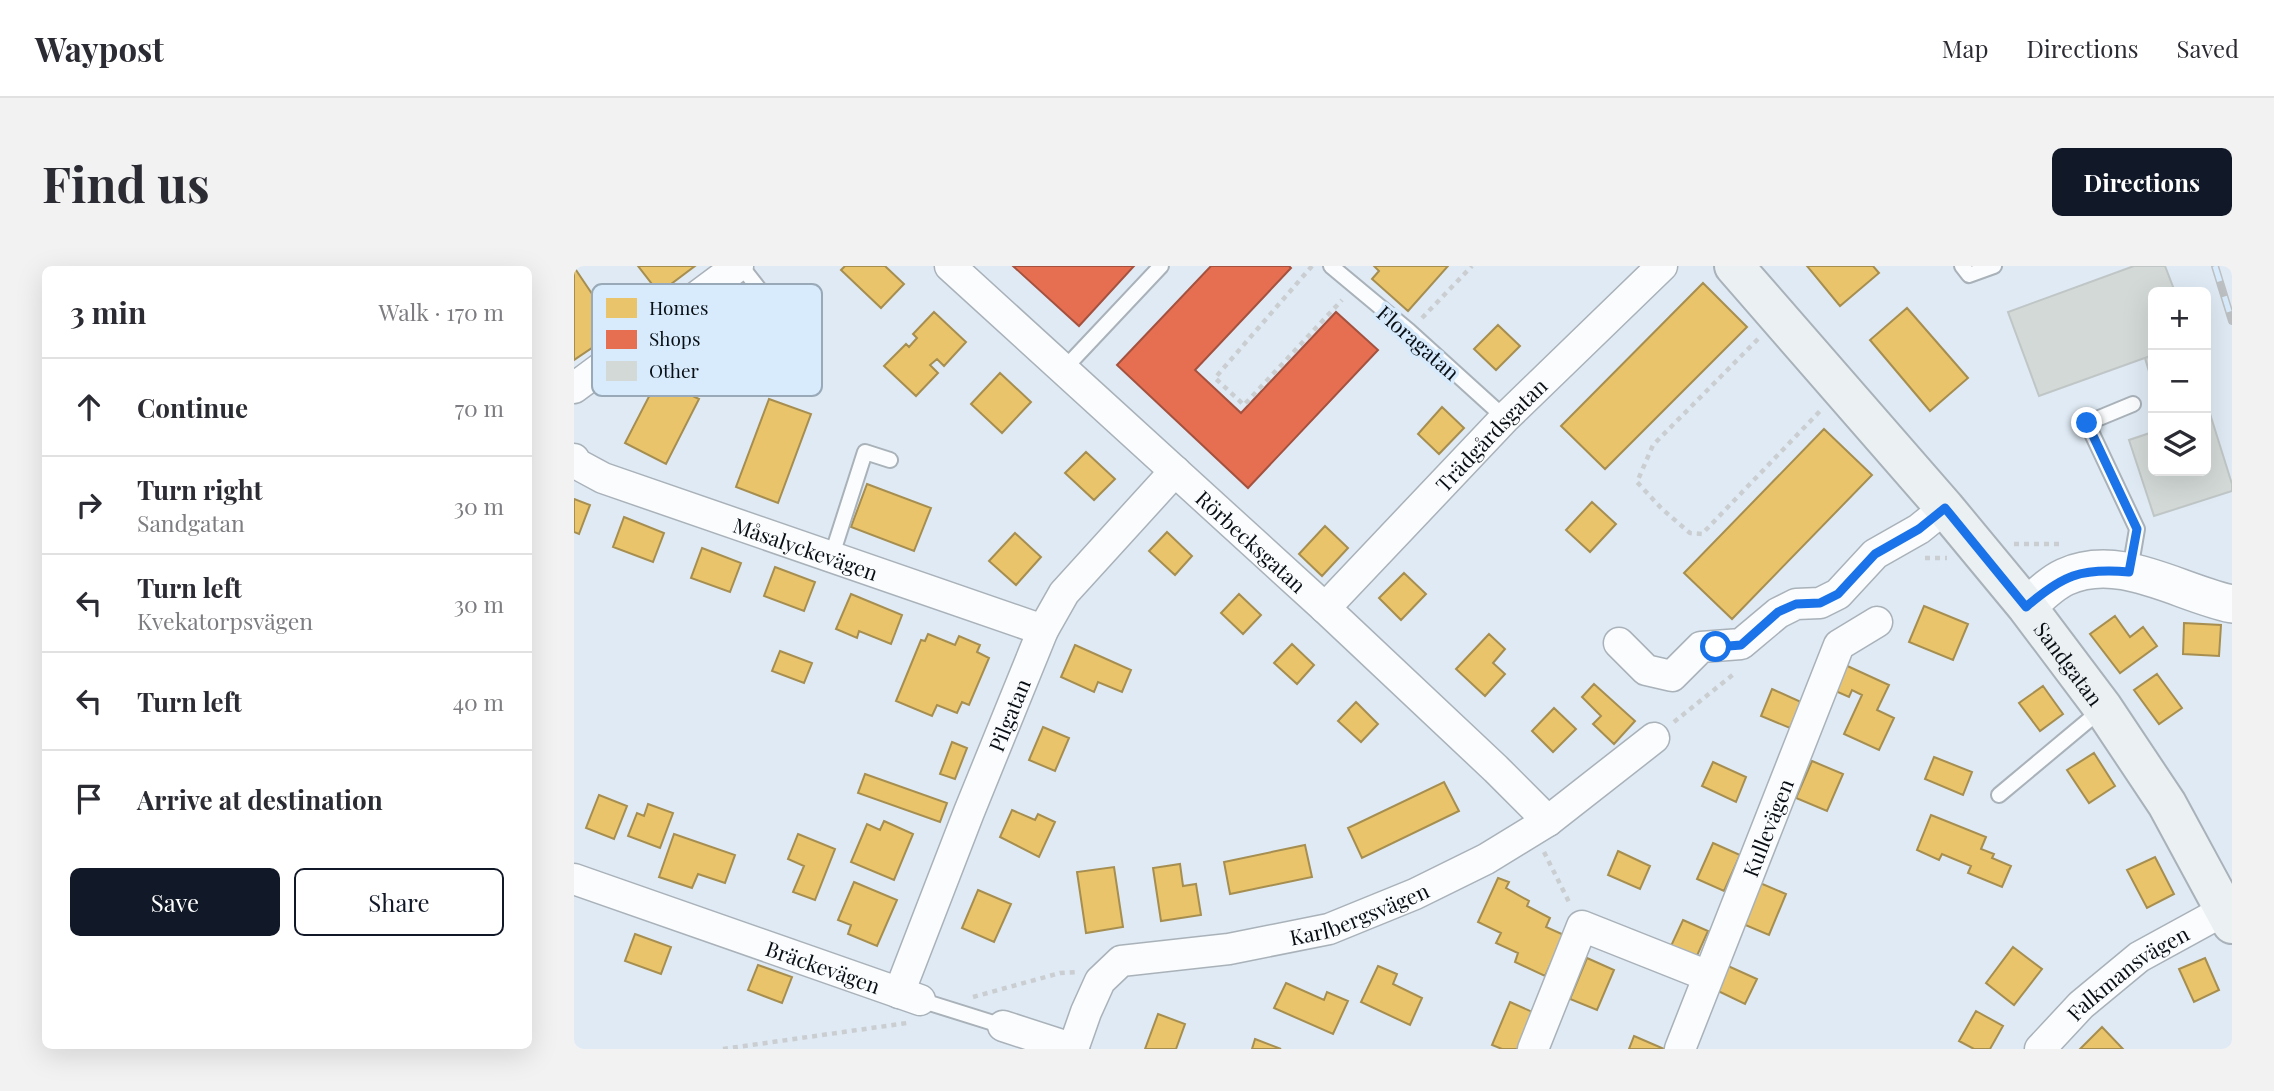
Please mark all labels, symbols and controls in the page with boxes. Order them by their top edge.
text: Waypost [35,26,164,70]
text: Map [1942,32,1988,64]
text: Directions [2026,32,2139,64]
text: Saved [2177,32,2239,64]
button: Directions [2052,148,2232,216]
text: Find us [42,150,210,215]
legend [592,284,822,396]
map controls [2148,287,2211,476]
button: + [2148,287,2211,350]
text: 3 min [70,292,146,332]
text: Homes [649,294,708,320]
text: Walk · 170 m [379,296,504,327]
street label: Floragatan [1372,298,1467,386]
text: Shops [649,325,700,351]
button: − [2148,350,2211,413]
text: Other [649,357,700,383]
street label: Trädgårdsgatan [1429,371,1553,497]
icon: ahead [70,388,108,426]
text: Continue [137,390,248,425]
text: 70 m [455,392,504,423]
route end [2071,407,2102,438]
button: layers [2148,413,2211,476]
text: Turn right [137,472,263,507]
street label: Rörbecksgatan [1190,484,1313,599]
icon: right [70,486,108,524]
text: 30 m [454,490,504,521]
text: Sandgatan [137,507,245,538]
street label: Måsalyckevägen [730,510,882,586]
text: Turn left [137,570,242,605]
icon: left [70,584,108,622]
text: 30 m [454,588,504,619]
text: Kvekatorpsvägen [137,605,313,636]
street label: Sandgatan [2029,616,2110,711]
route start [1700,631,1731,662]
street label: Pilgatan [981,674,1036,755]
icon: left [70,682,108,720]
text: Turn left [137,684,242,719]
text: 40 m [453,686,504,717]
street label: Kullevägen [1735,774,1799,881]
icon: arrive [70,780,108,818]
text: Arrive at destination [137,782,383,817]
button: Save [70,868,280,936]
button: Share [294,868,504,936]
street label: Karlbergsvägen [1287,875,1434,951]
street label: Falkmansvägen [2060,918,2194,1026]
street label: Bräckevägen [762,933,885,999]

